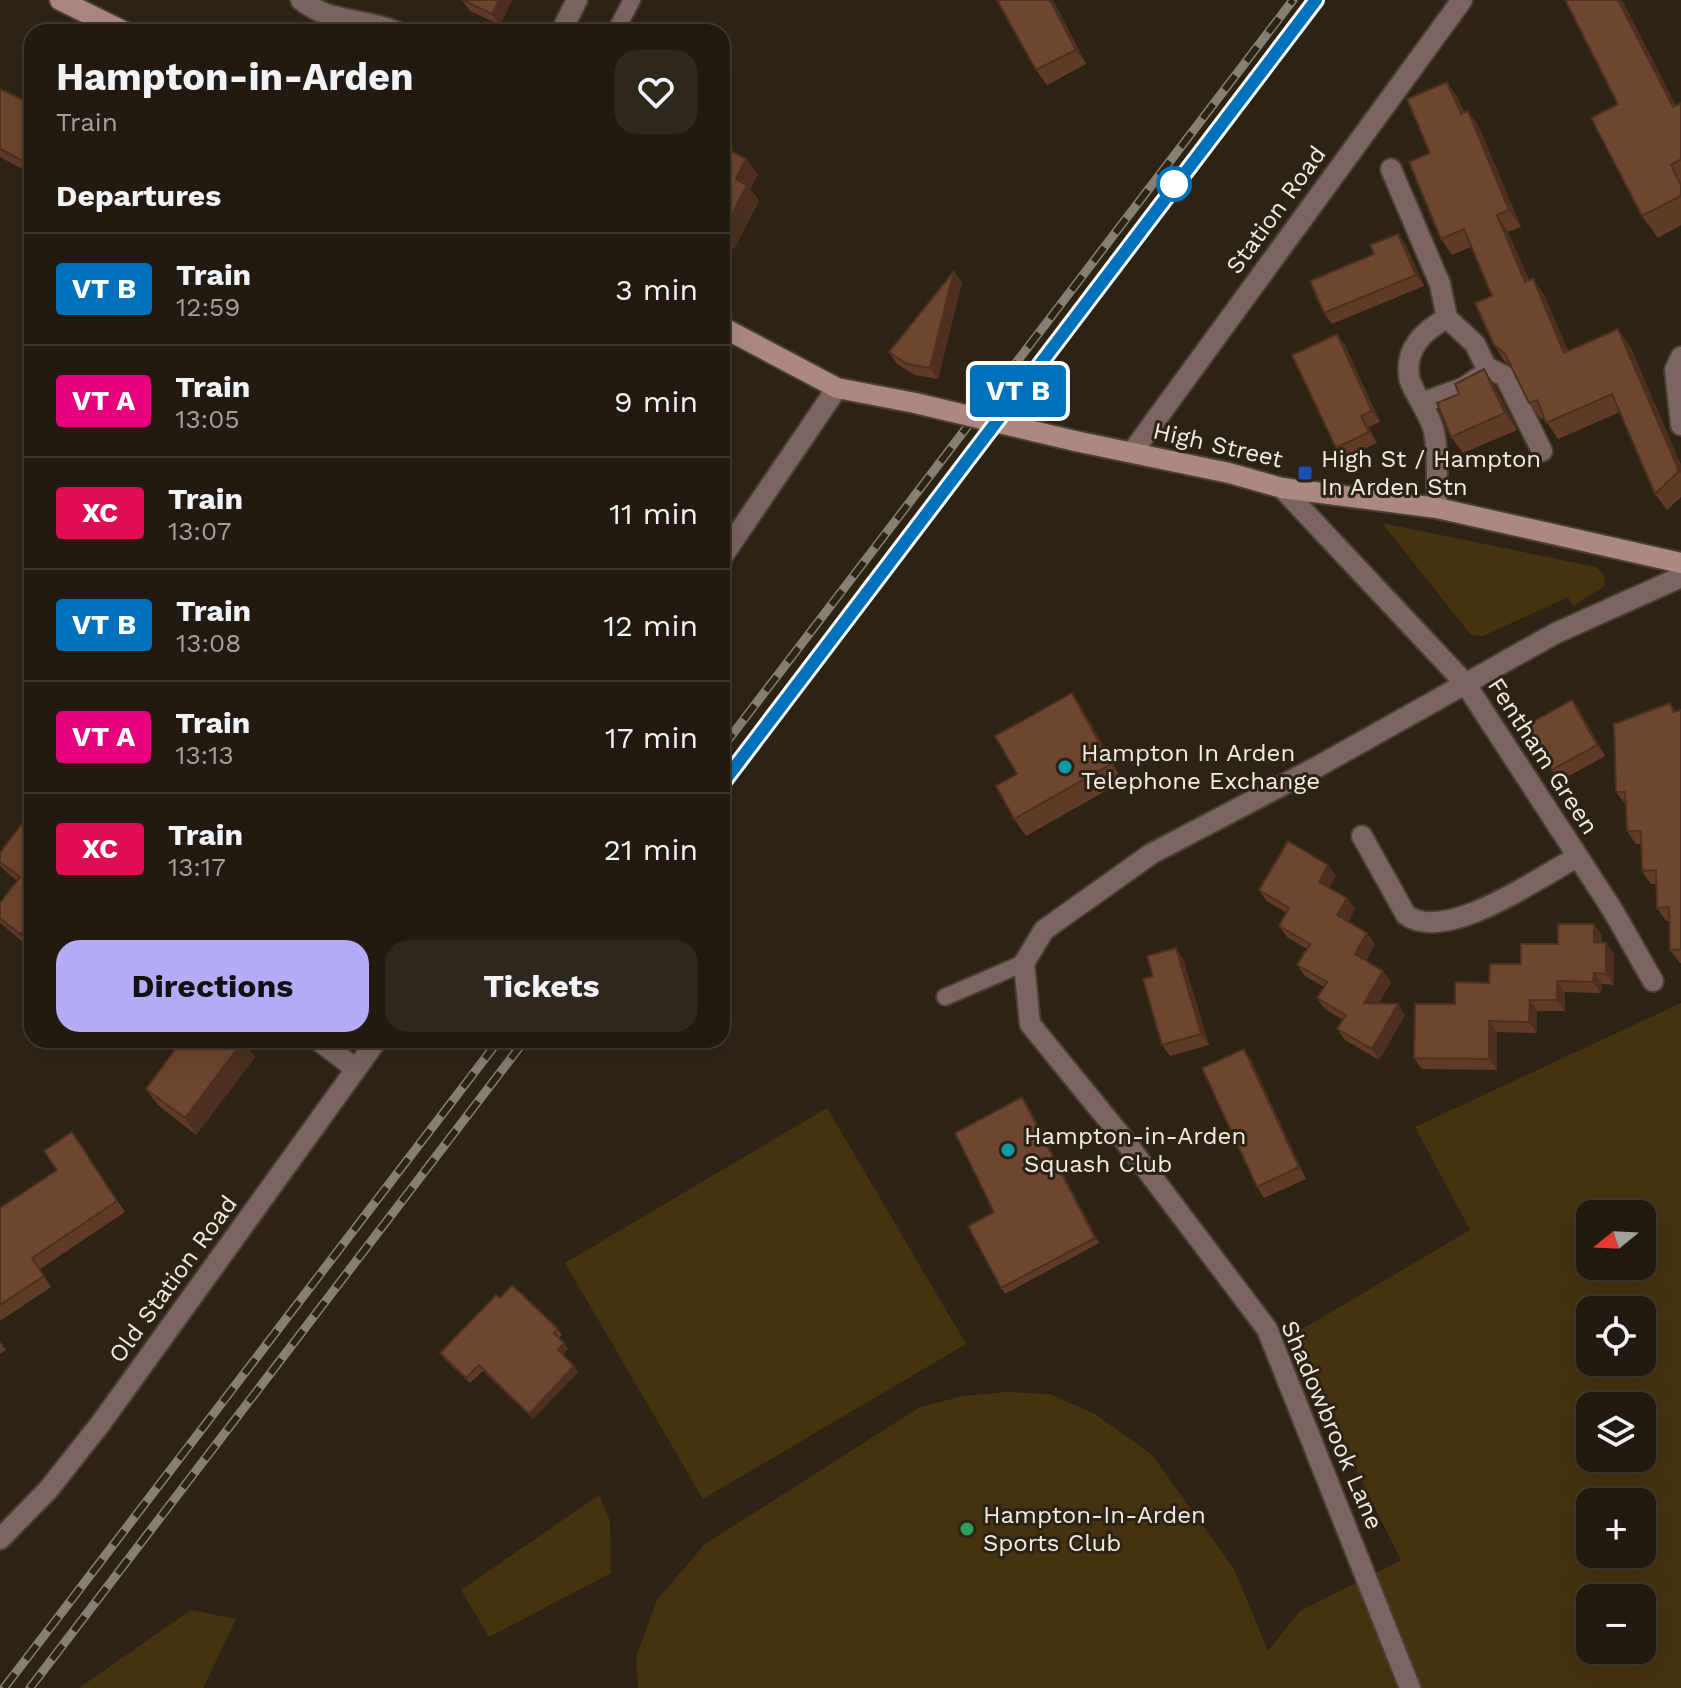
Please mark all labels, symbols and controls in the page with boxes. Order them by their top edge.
button: heart [614,50,698,134]
text: Hampton-in-Arden [56,55,414,99]
text: Train [56,107,118,137]
street label: Station Road [1220,141,1332,279]
unlabelled marker [1157,167,1191,201]
text: Departures [56,178,221,213]
text: Train [176,257,251,292]
text: VT B [72,272,136,305]
text: 3 min [615,272,698,307]
text: 12:59 [176,292,240,322]
line badge: VT B [962,365,1074,417]
text: Train [175,369,250,404]
text: VT B [986,374,1050,407]
text: VT A [72,384,135,417]
text: 9 min [614,384,698,419]
text: 13:05 [175,404,240,434]
street label: High Street [1151,417,1285,473]
place label: High St / Hampton In Arden Stn [1321,445,1541,501]
marker: High St / Hampton In Arden Stn [1296,464,1314,482]
text: Train [168,481,243,516]
text: XC [82,496,118,529]
text: 11 min [609,496,698,531]
text: 13:07 [168,516,231,546]
text: Train [176,593,251,628]
text: VT B [72,608,136,641]
text: 12 min [603,608,698,643]
text: 13:08 [176,628,241,658]
street label: Fentham Green [1482,673,1604,839]
text: Train [175,705,250,740]
text: VT A [72,720,135,753]
text: 17 min [605,720,698,755]
place label: Hampton In Arden Telephone Exchange [1081,739,1320,795]
text: 13:13 [175,740,234,770]
marker: Hampton In Arden Telephone Exchange [1056,758,1074,776]
text: Train [168,817,243,852]
text: XC [82,832,118,865]
text: 21 min [603,832,698,867]
text: 13:17 [168,852,226,882]
button: Directions [56,940,369,1032]
button: Tickets [385,940,698,1032]
place label: Hampton-in-Arden Squash Club [1024,1122,1246,1178]
marker: Hampton-in-Arden Squash Club [999,1141,1017,1159]
street label: Old Station Road [103,1190,243,1368]
north arrow [1576,1200,1656,1280]
map controls [1576,1200,1656,1664]
button: locate [1576,1296,1656,1376]
street label: Shadowbrook Lane [1275,1316,1389,1534]
button: layers [1576,1392,1656,1472]
button: + [1576,1488,1656,1568]
place label: Hampton-In-Arden Sports Club [983,1501,1206,1557]
marker: Hampton-In-Arden Sports Club [958,1520,976,1538]
button: − [1576,1584,1656,1664]

